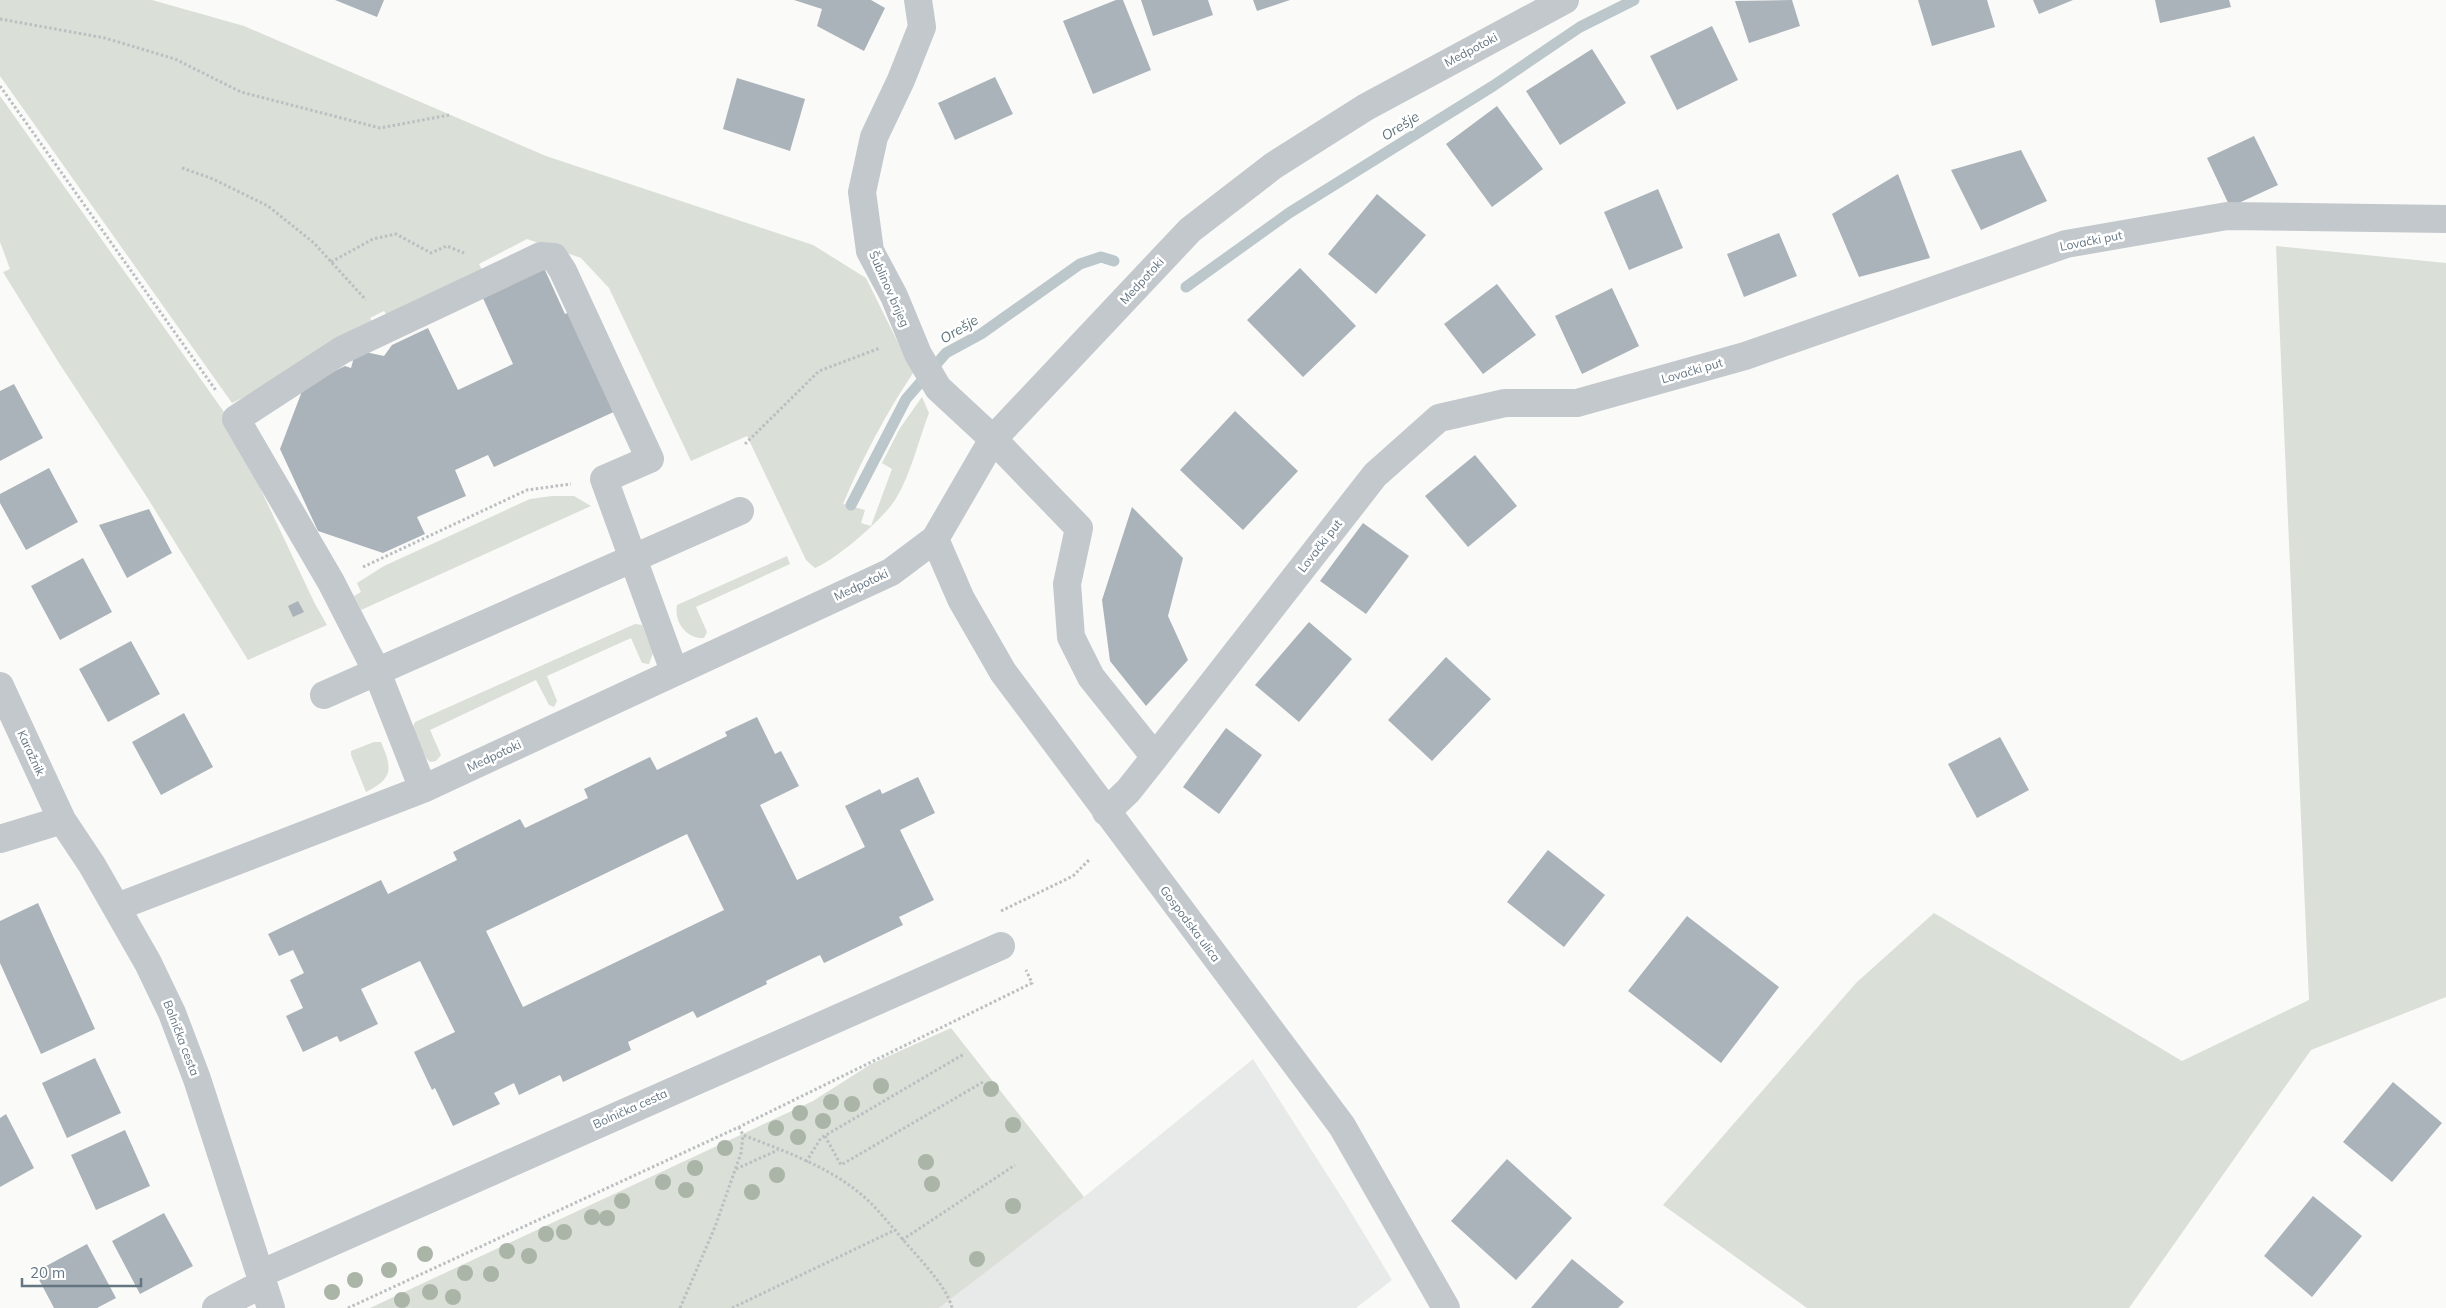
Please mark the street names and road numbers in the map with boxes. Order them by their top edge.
street label: Medpotoki [1442,29,1500,70]
street label: Lovački put [2058,227,2123,254]
street label: Šublinov brijeg [866,248,913,329]
street label: Medpotoki [1116,254,1167,307]
street label: Lovački put [1659,355,1724,386]
street label: Lovački put [1294,516,1345,575]
street label: Medpotoki [831,565,890,604]
street label: Karažnik [14,728,49,779]
street label: Medpotoki [464,736,523,775]
street label: Gospodska ulica [1157,883,1224,965]
street label: Bolnička cesta [160,998,203,1078]
street label: Bolnička cesta [590,1085,669,1132]

